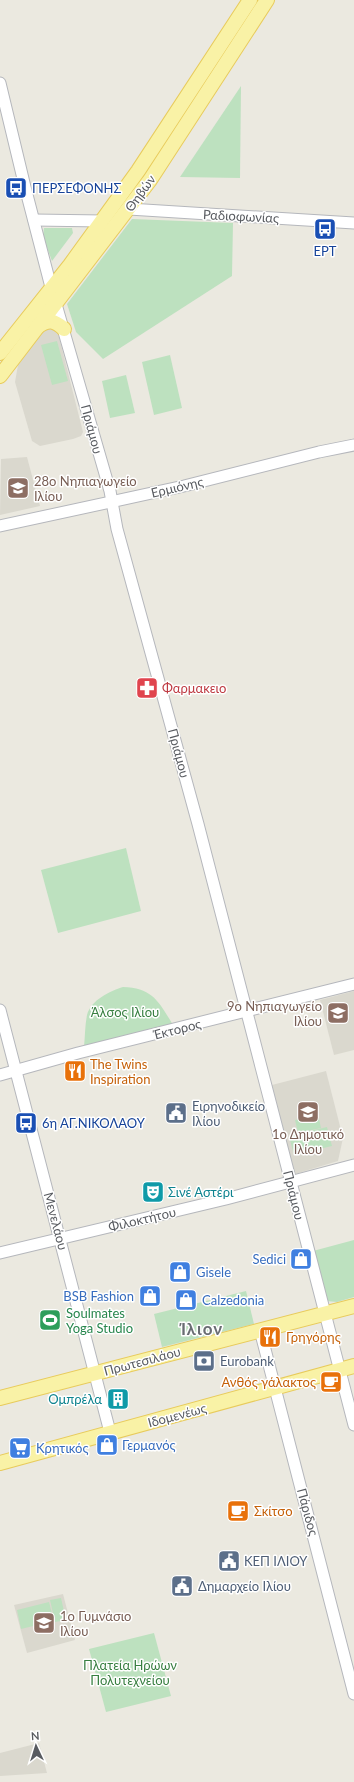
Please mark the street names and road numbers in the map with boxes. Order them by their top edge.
street label: Θηβών [121,171,159,215]
street label: Ραδιοφωνίας [202,206,280,226]
street label: Πριάμου [78,403,106,455]
street label: Ερμιόνης [149,473,205,501]
street label: Πριάμου [165,727,193,779]
street label: Έκτορος [151,1015,203,1043]
street label: Πριάμου [280,1169,308,1221]
street label: Μενελάου [41,1190,71,1252]
street label: Φιλοκτήτου [107,1203,177,1235]
street label: Πρωτεσιλάου [102,1343,182,1379]
street label: Ιδομενέως [146,1400,208,1430]
street label: Πάριδος [294,1486,322,1538]

